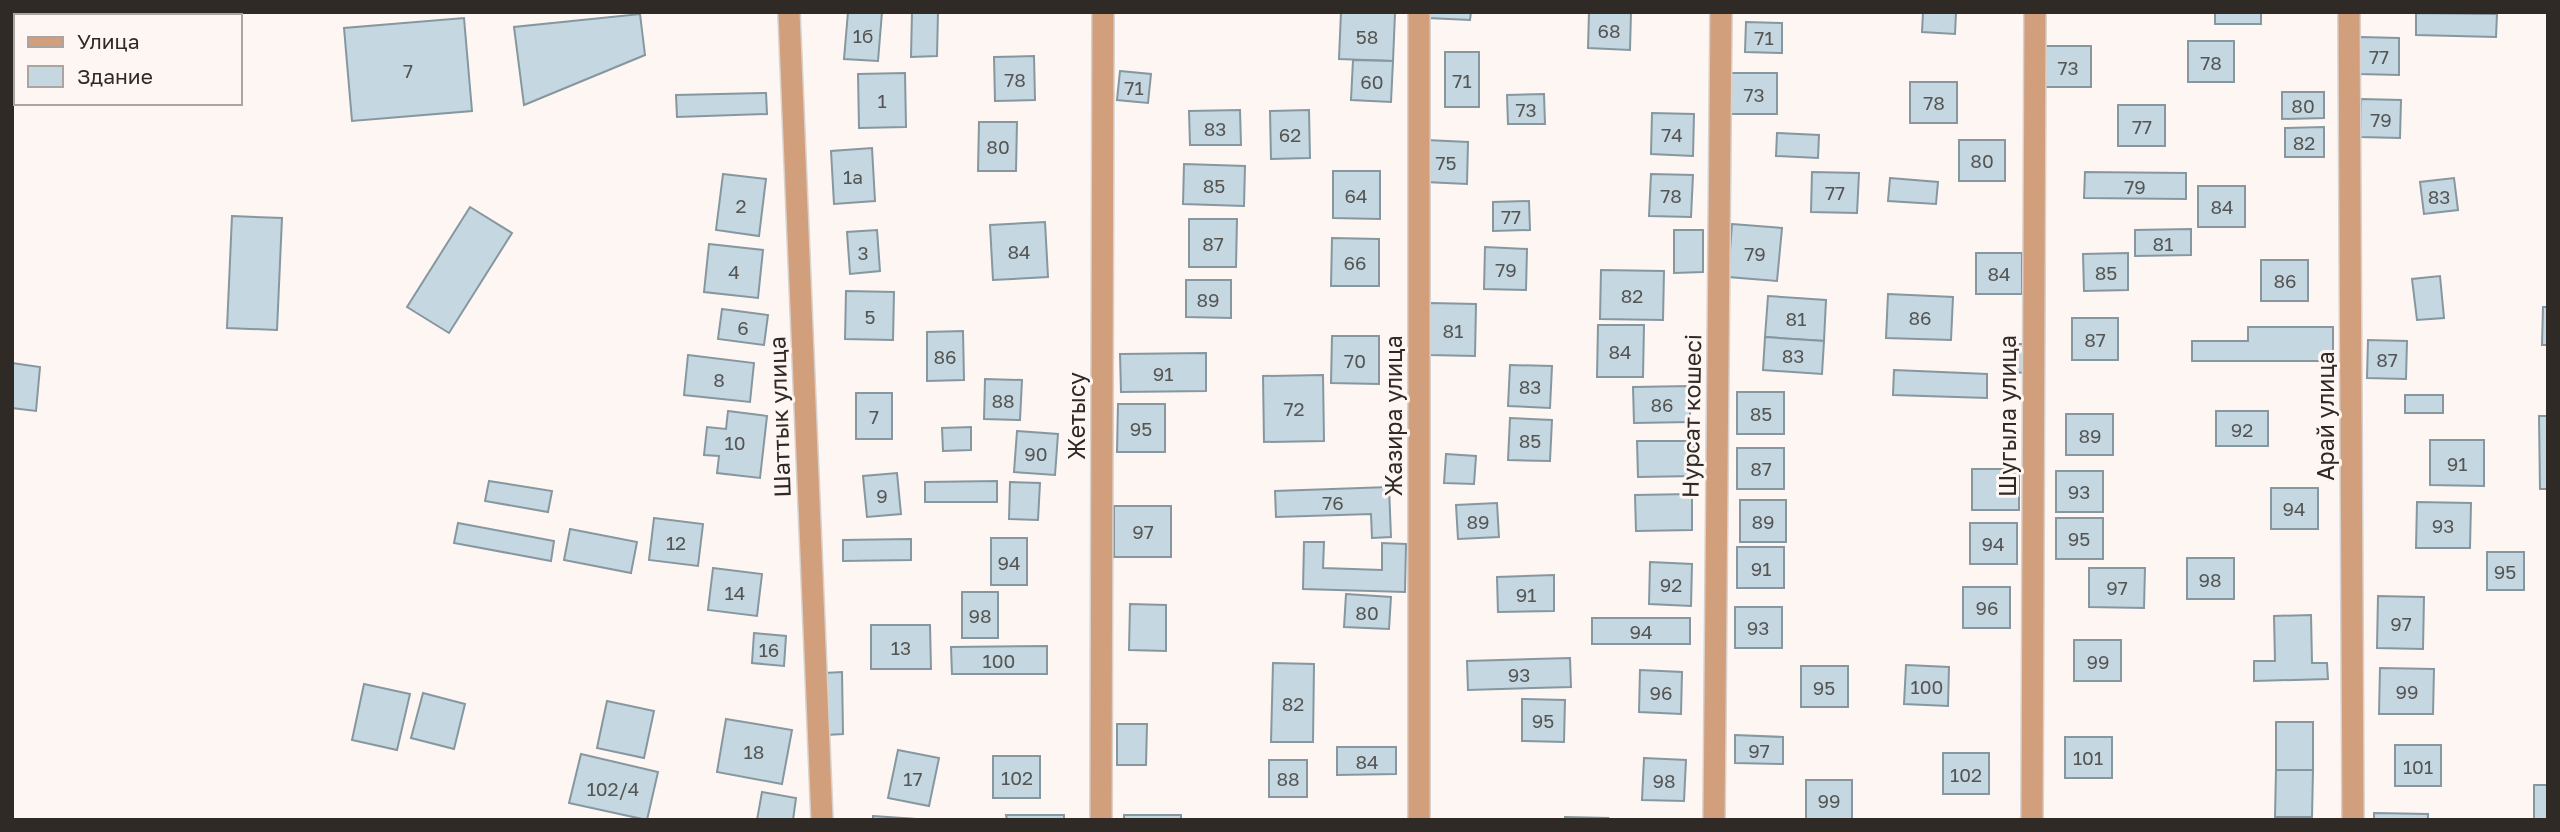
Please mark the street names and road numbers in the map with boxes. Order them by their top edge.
street label: Нурсат кошесi [1676,334,1706,498]
street label: Жазира улица [1379,335,1407,497]
street label: Шугыла улица [1993,335,2021,497]
street label: Шаттык улица [762,336,796,498]
street label: Арай улица [2311,351,2339,481]
street label: Жетысу [1062,372,1090,460]

